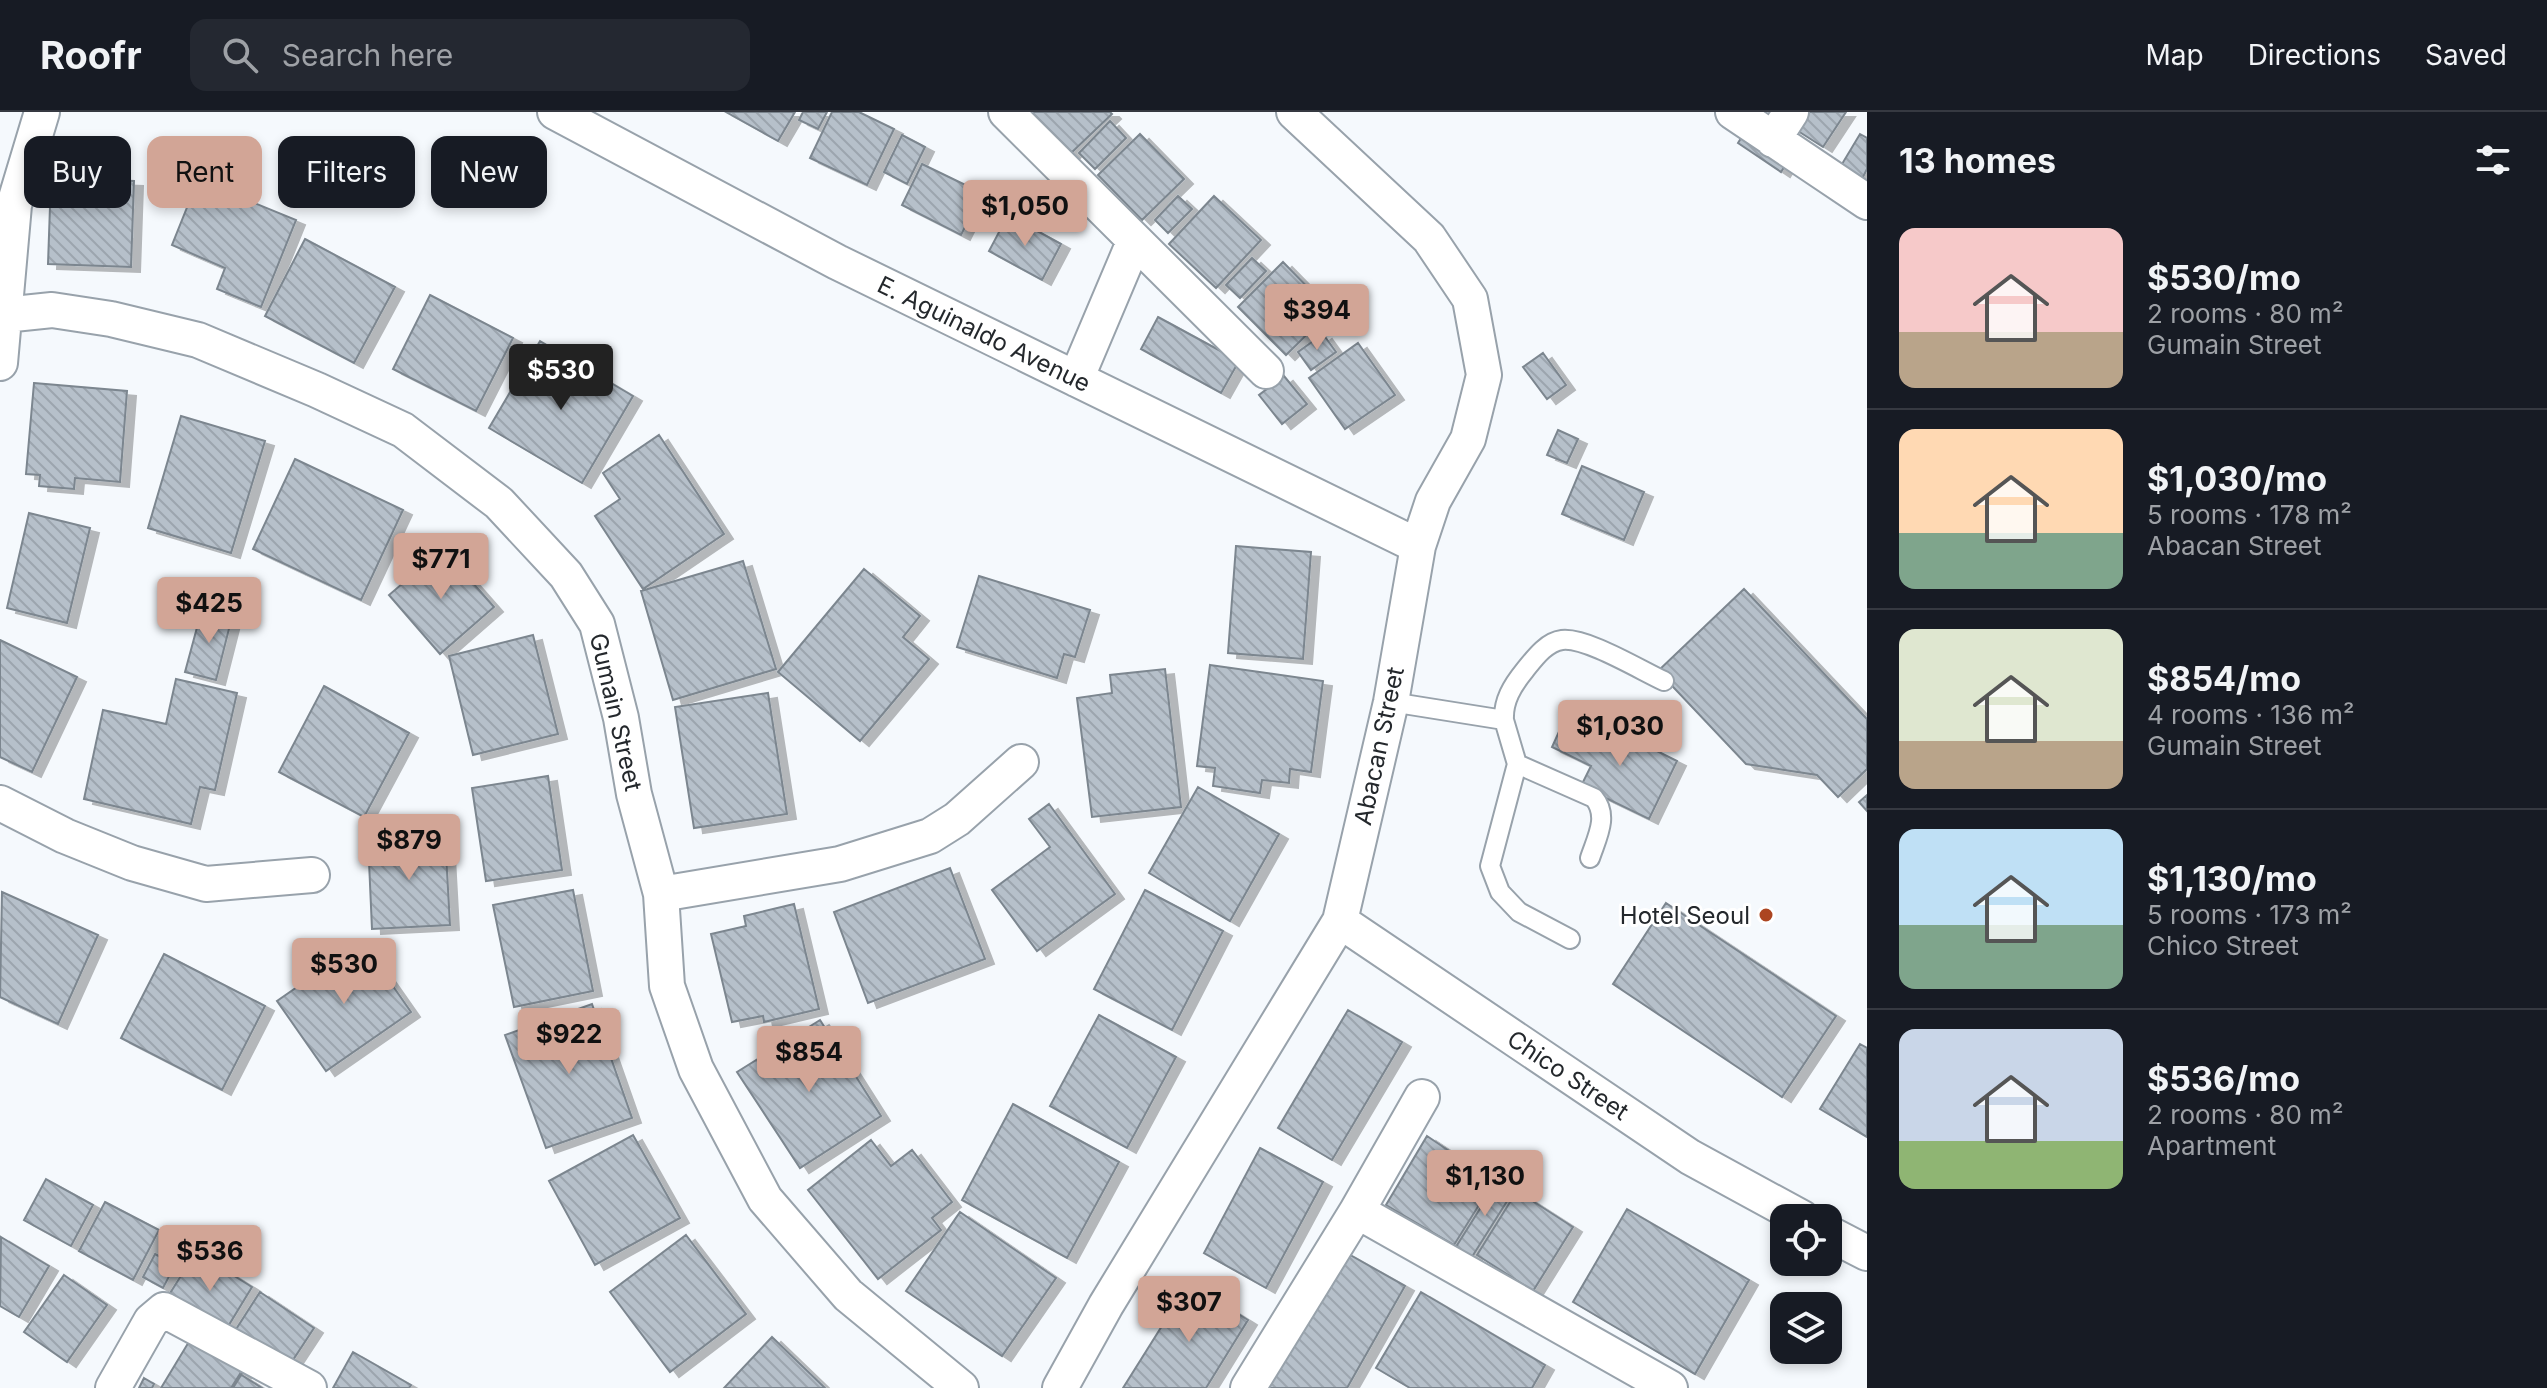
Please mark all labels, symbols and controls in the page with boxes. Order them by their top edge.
search box [190,19,750,91]
text: Roofr [40,32,142,78]
icon: search [218,33,262,77]
text: Search here [282,37,453,73]
text: Map [2145,38,2204,72]
text: Directions [2248,38,2381,72]
text: Saved [2425,38,2507,72]
chip: Buy [24,136,131,208]
chip: Rent [147,136,262,208]
chip: Filters [278,136,415,208]
chip: New [431,136,547,208]
icon: filters [2471,138,2515,182]
text: 13 homes [1899,140,2056,181]
pin: $1,050 [960,180,1090,248]
text: $1,050 [981,190,1069,221]
text: $530/mo [2147,257,2301,298]
icon: home [1963,260,2059,356]
street label: E. Aguinaldo Avenue [873,270,1095,398]
pin: $394 [1270,284,1364,352]
text: $394 [1283,294,1351,325]
text: 2 rooms · 80 m² [2147,298,2343,329]
text: Gumain Street [2147,329,2321,360]
pin: $530 [514,344,608,412]
text: $530 [527,354,595,385]
text: $1,030/mo [2147,458,2327,499]
icon: home [1963,461,2059,557]
text: 5 rooms · 178 m² [2147,499,2352,530]
text: Abacan Street [2147,530,2321,561]
pin: $771 [394,533,488,601]
text: $771 [412,543,470,574]
pin: $425 [162,577,256,645]
text: $425 [175,587,243,618]
street label: Gumain Street [584,630,648,794]
text: $854/mo [2147,658,2301,699]
icon: home [1963,661,2059,757]
street label: Abacan Street [1348,664,1410,828]
text: 4 rooms · 136 m² [2147,699,2355,730]
pin: $1,030 [1555,700,1685,768]
text: $1,030 [1576,710,1664,741]
text: Gumain Street [2147,730,2321,761]
pin: $879 [362,814,456,882]
text: $879 [376,824,442,855]
text: $1,130/mo [2147,858,2317,899]
icon: home [1963,861,2059,957]
text: 5 rooms · 173 m² [2147,899,2352,930]
place label: Hotel Seoul [1620,901,1750,930]
marker: Hotel Seoul [1757,906,1775,924]
text: Chico Street [2147,930,2299,961]
pin: $530 [297,938,391,1006]
text: $530 [310,948,378,979]
pin: $922 [522,1008,616,1076]
text: $922 [536,1018,602,1049]
street label: Chico Street [1502,1024,1634,1126]
pin: $854 [762,1026,856,1094]
text: $854 [775,1036,843,1067]
text: $536/mo [2147,1058,2300,1099]
icon: home [1963,1061,2059,1157]
text: 2 rooms · 80 m² [2147,1099,2343,1130]
text: Apartment [2147,1130,2276,1161]
pin: $1,130 [1420,1150,1550,1218]
text: $1,130 [1445,1160,1525,1191]
map controls [1770,1204,1842,1364]
button: locate [1770,1204,1842,1276]
pin: $536 [163,1225,257,1293]
text: $536 [176,1235,244,1266]
pin: $307 [1142,1276,1236,1344]
text: $307 [1156,1286,1222,1317]
button: layers [1770,1292,1842,1364]

